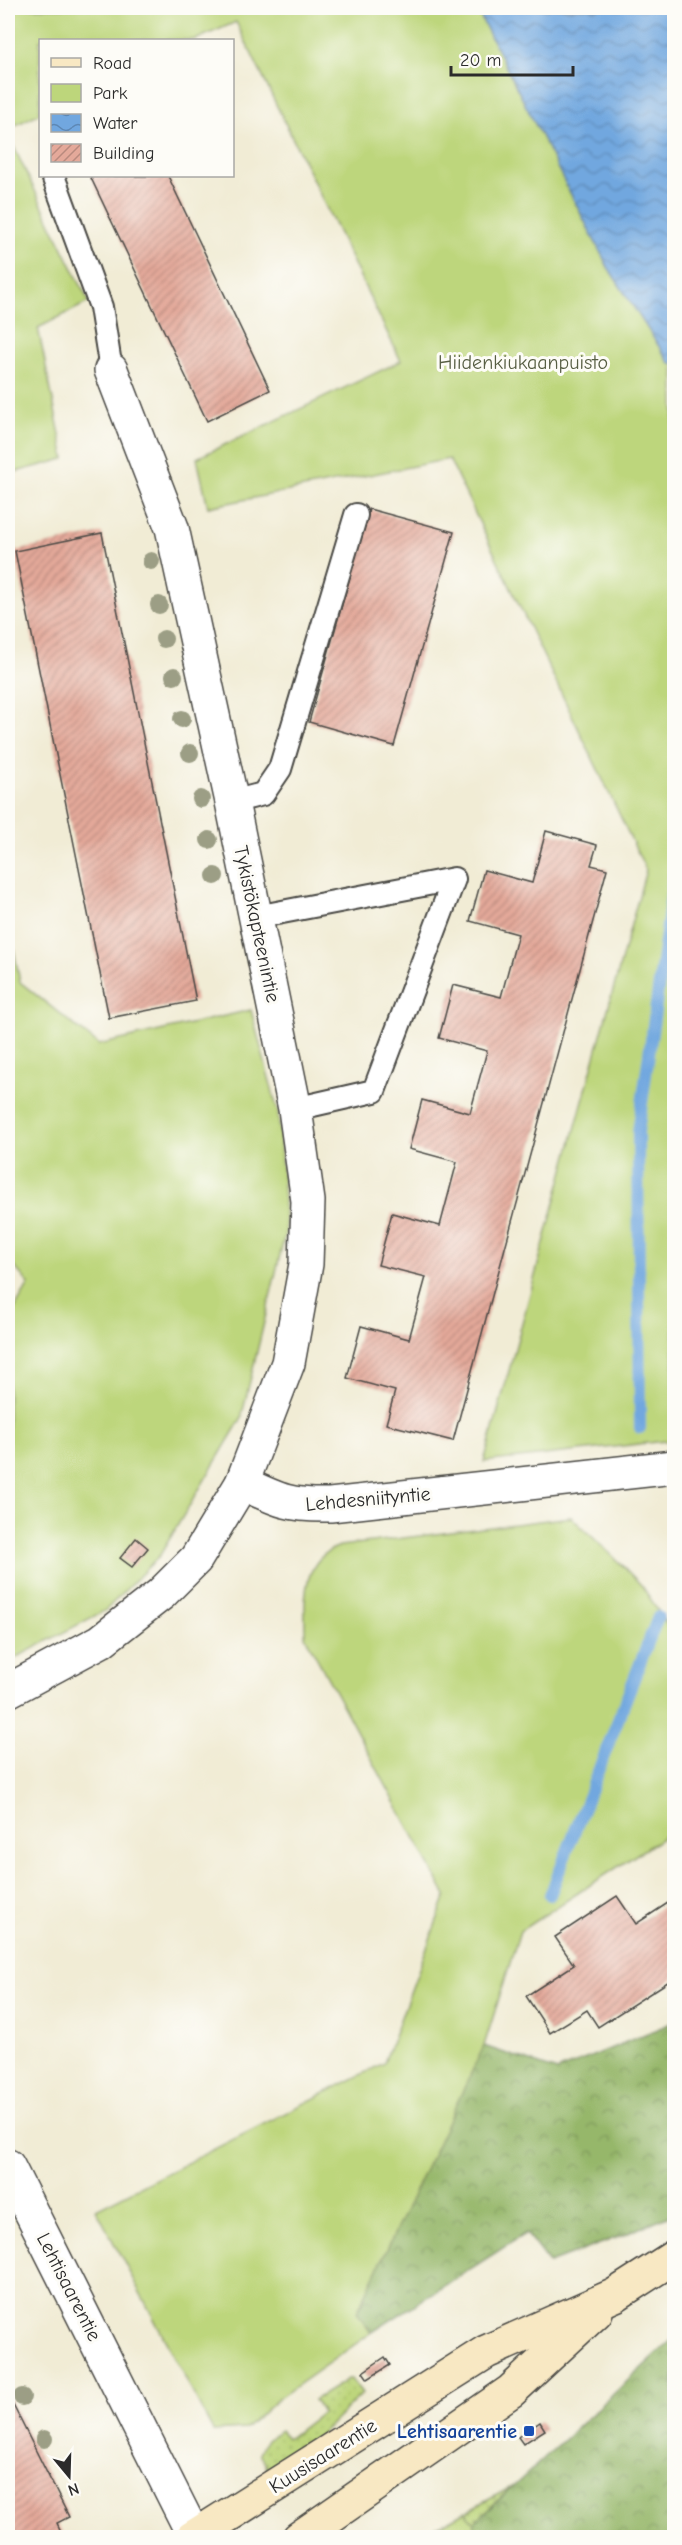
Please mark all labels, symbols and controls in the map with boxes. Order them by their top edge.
legend [39,39,234,177]
scale bar [451,39,572,77]
text: 20 m [460,50,501,71]
text: Road [93,53,132,74]
text: Park [93,83,128,104]
text: Water [93,113,138,134]
text: Building [93,143,155,164]
park label: Hiidenkiukaanpuisto [438,351,608,374]
street label: Tykistökapteenintie [229,843,285,1005]
street label: Lehdesniityntie [304,1482,432,1516]
street label: Lehtisaarentie [32,2229,106,2345]
street label: Kuusisaarentie [265,2414,381,2498]
place label: Lehtisaarentie [397,2420,517,2443]
marker: Lehtisaarentie [522,2424,536,2438]
north arrow [39,2446,99,2506]
text: N [66,2479,81,2499]

